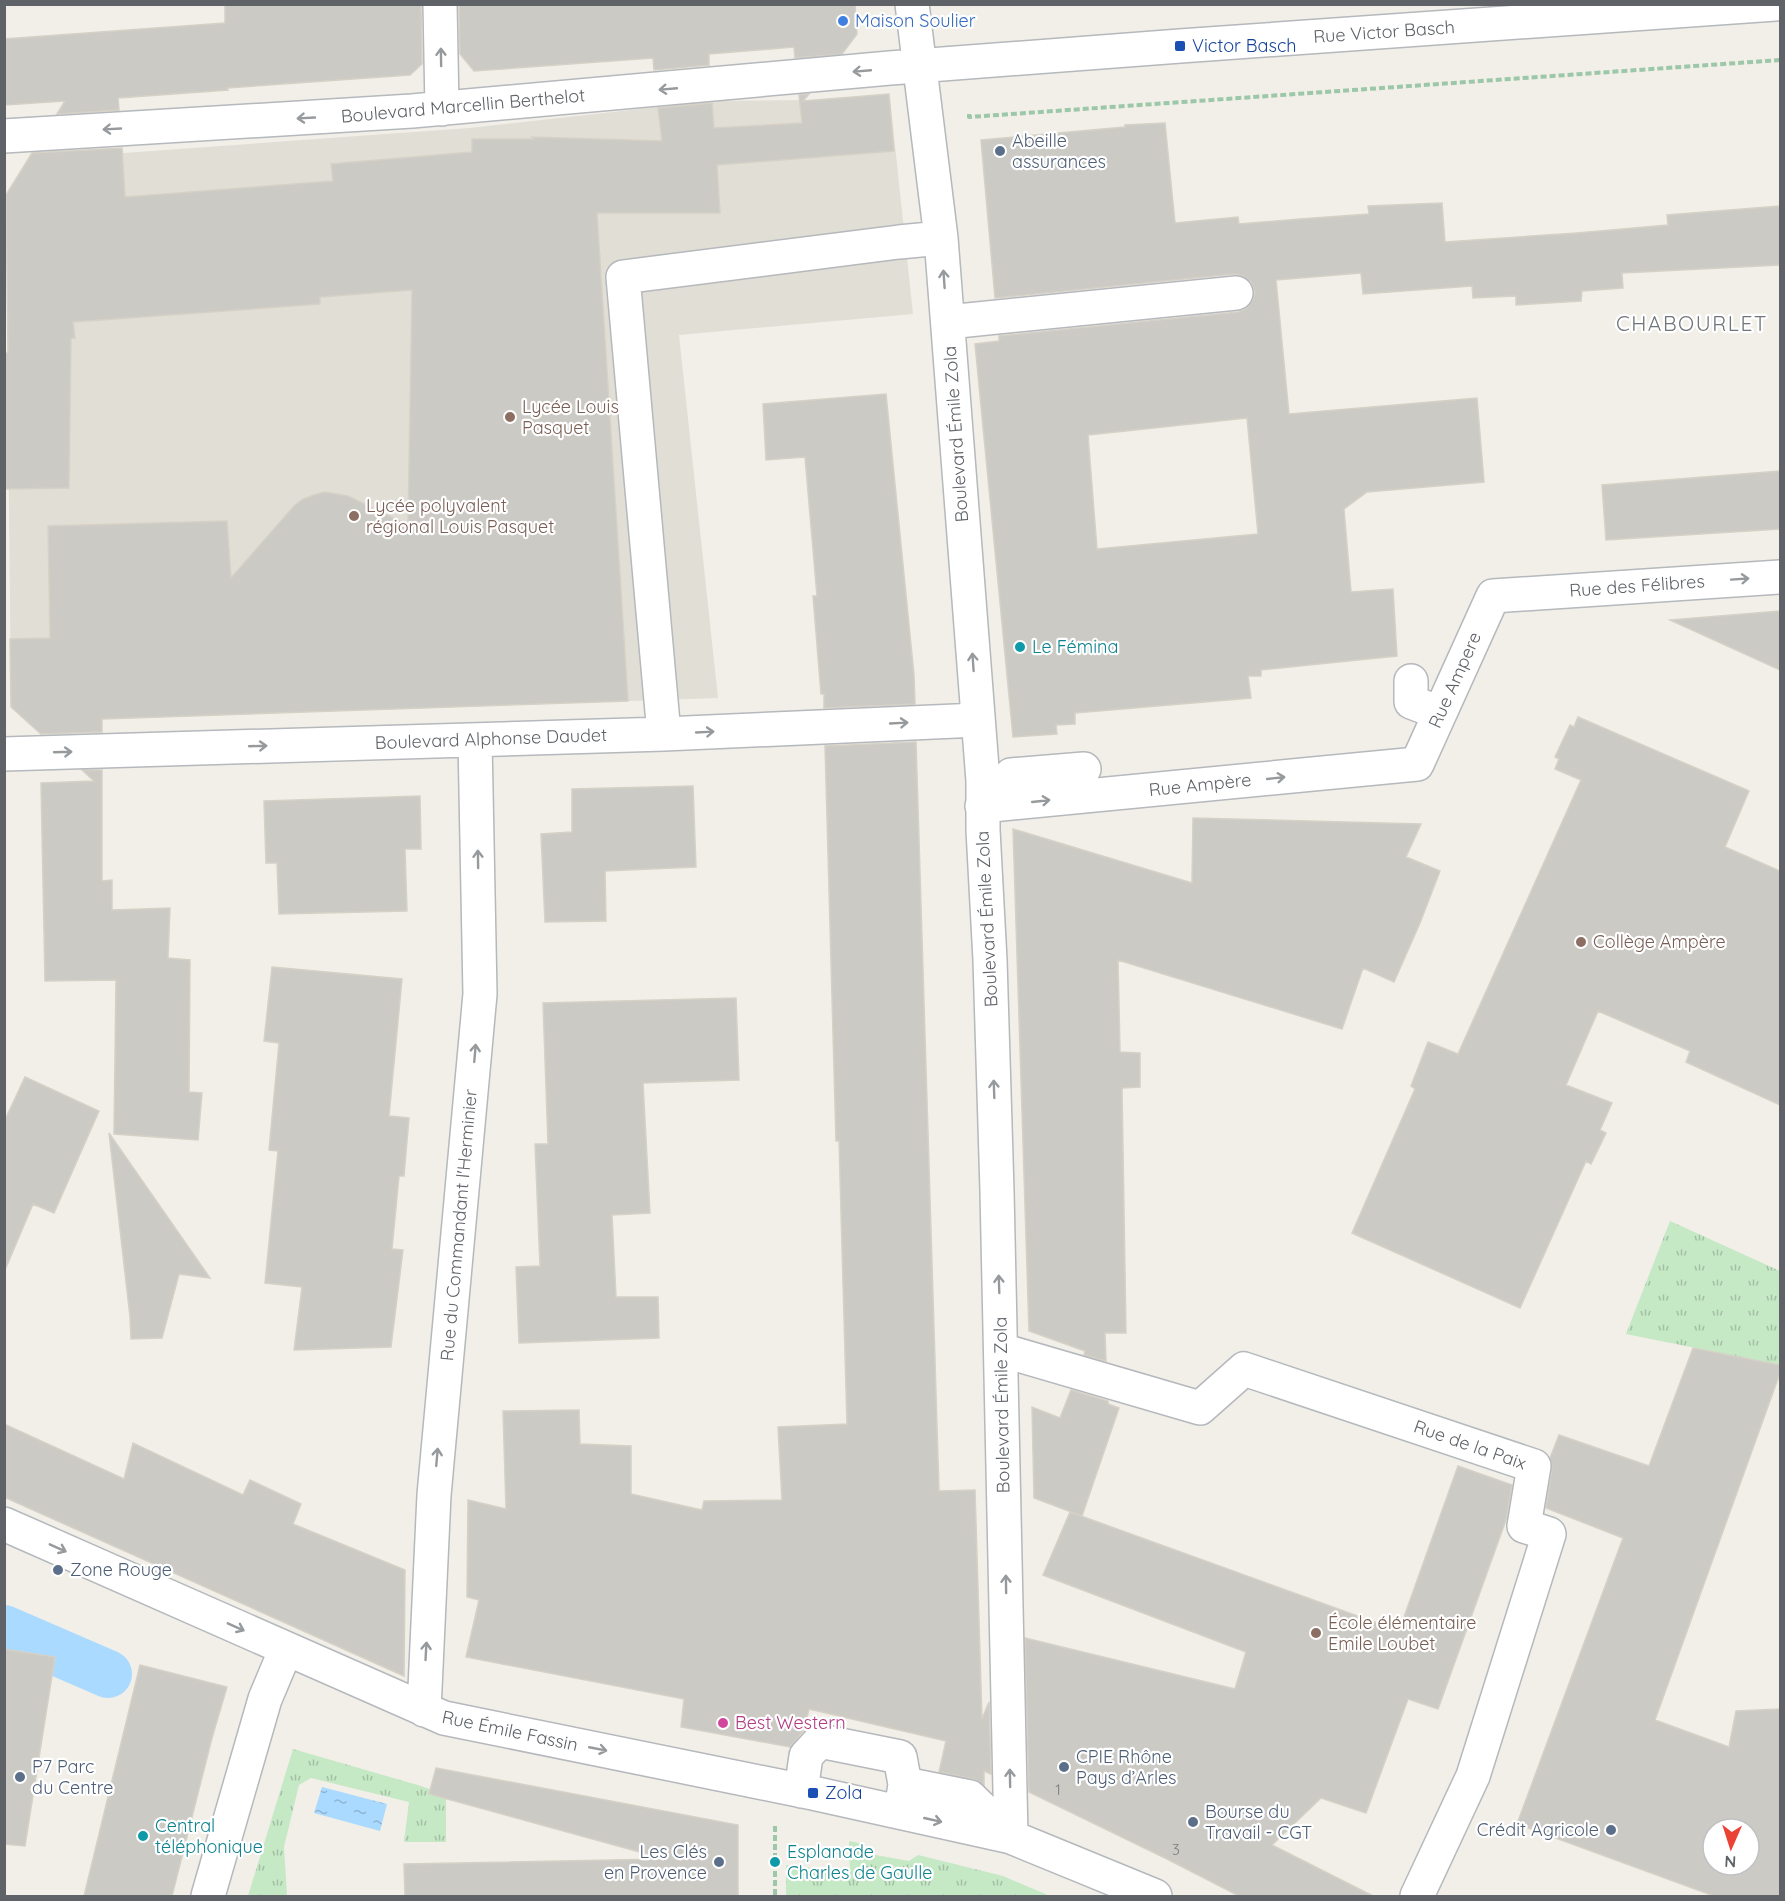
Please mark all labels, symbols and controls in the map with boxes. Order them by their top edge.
place label: Maison Soulier [855,9,976,32]
marker: Maison Soulier [836,14,850,28]
street label: Rue Victor Basch [1312,15,1455,48]
place label: Victor Basch [1192,34,1297,57]
marker: Victor Basch [1173,39,1187,53]
one-way arrow [435,47,447,67]
one-way arrow [853,66,873,77]
street label: Boulevard Marcellin Berthelot [340,83,586,128]
one-way arrow [658,83,678,94]
one-way arrow [297,112,317,123]
one-way arrow [102,124,122,135]
place label: Abeille assurances [1012,129,1106,173]
marker: Abeille assurances [993,144,1007,158]
one-way arrow [938,269,949,289]
district label: CHABOURLET [1616,310,1768,336]
street label: Boulevard Émile Zola [938,345,973,523]
place label: Lycée Louis Pasquet [522,395,619,439]
marker: Lycée Louis Pasquet [503,410,517,424]
place label: Lycée polyvalent régional Louis Pasquet [366,494,554,538]
marker: Lycée polyvalent régional Louis Pasquet [347,509,361,523]
street label: Rue des Félibres [1568,569,1705,602]
one-way arrow [1729,574,1749,585]
street label: Rue Ampere [1423,628,1486,732]
place label: Le Fémina [1032,635,1118,658]
marker: Le Fémina [1013,640,1027,654]
one-way arrow [967,652,978,672]
one-way arrow [889,718,909,729]
street label: Boulevard Alphonse Daudet [374,723,608,754]
one-way arrow [694,726,714,738]
one-way arrow [247,741,267,752]
one-way arrow [52,747,72,758]
street label: Rue Ampère [1147,768,1252,801]
one-way arrow [1266,772,1286,783]
one-way arrow [1030,795,1050,806]
street label: Boulevard Émile Zola [970,830,1003,1008]
one-way arrow [472,849,483,869]
place label: Collège Ampère [1593,930,1726,953]
marker: Collège Ampère [1574,935,1588,949]
one-way arrow [470,1044,481,1064]
one-way arrow [988,1079,1000,1099]
street label: Rue du Commandant l'Herminier [435,1088,482,1362]
one-way arrow [993,1274,1005,1294]
street label: Boulevard Émile Zola [988,1317,1015,1493]
street label: Rue de la Paix [1411,1415,1530,1475]
one-way arrow [432,1447,443,1467]
one-way arrow [48,1543,67,1554]
place label: Zone Rouge [70,1558,172,1581]
marker: Zone Rouge [51,1563,65,1577]
one-way arrow [1000,1574,1012,1594]
place label: École élémentaire Emile Loubet [1328,1611,1476,1655]
one-way arrow [227,1622,245,1633]
marker: École élémentaire Emile Loubet [1309,1626,1323,1640]
one-way arrow [421,1642,432,1662]
street label: Rue Émile Fassin [440,1705,580,1756]
place label: Best Western [735,1711,846,1734]
marker: Best Western [716,1716,730,1730]
one-way arrow [588,1744,607,1756]
place label: CPIE Rhône Pays d’Arles [1076,1745,1177,1789]
place label: P7 Parc du Centre [32,1755,114,1799]
marker: CPIE Rhône Pays d’Arles [1057,1760,1071,1774]
one-way arrow [1004,1769,1016,1789]
marker: P7 Parc du Centre [13,1770,27,1784]
house number: 1 [1055,1780,1061,1799]
place label: Zola [825,1781,862,1804]
marker: Zola [806,1786,820,1800]
place label: Bourse du Travail - CGT [1205,1800,1312,1844]
place label: Central téléphonique [155,1814,263,1858]
one-way arrow [923,1814,942,1826]
marker: Bourse du Travail - CGT [1186,1815,1200,1829]
north arrow [1701,1817,1761,1877]
place label: Crédit Agricole [1477,1818,1599,1841]
marker: Crédit Agricole [1604,1823,1618,1837]
marker: Central téléphonique [136,1829,150,1843]
place label: Les Clés en Provence [604,1840,707,1884]
place label: Esplanade Charles de Gaulle [787,1840,932,1884]
house number: 3 [1172,1840,1180,1859]
text: N [1724,1852,1737,1872]
marker: Les Clés en Provence [712,1855,726,1869]
marker: Esplanade Charles de Gaulle [768,1855,782,1869]

